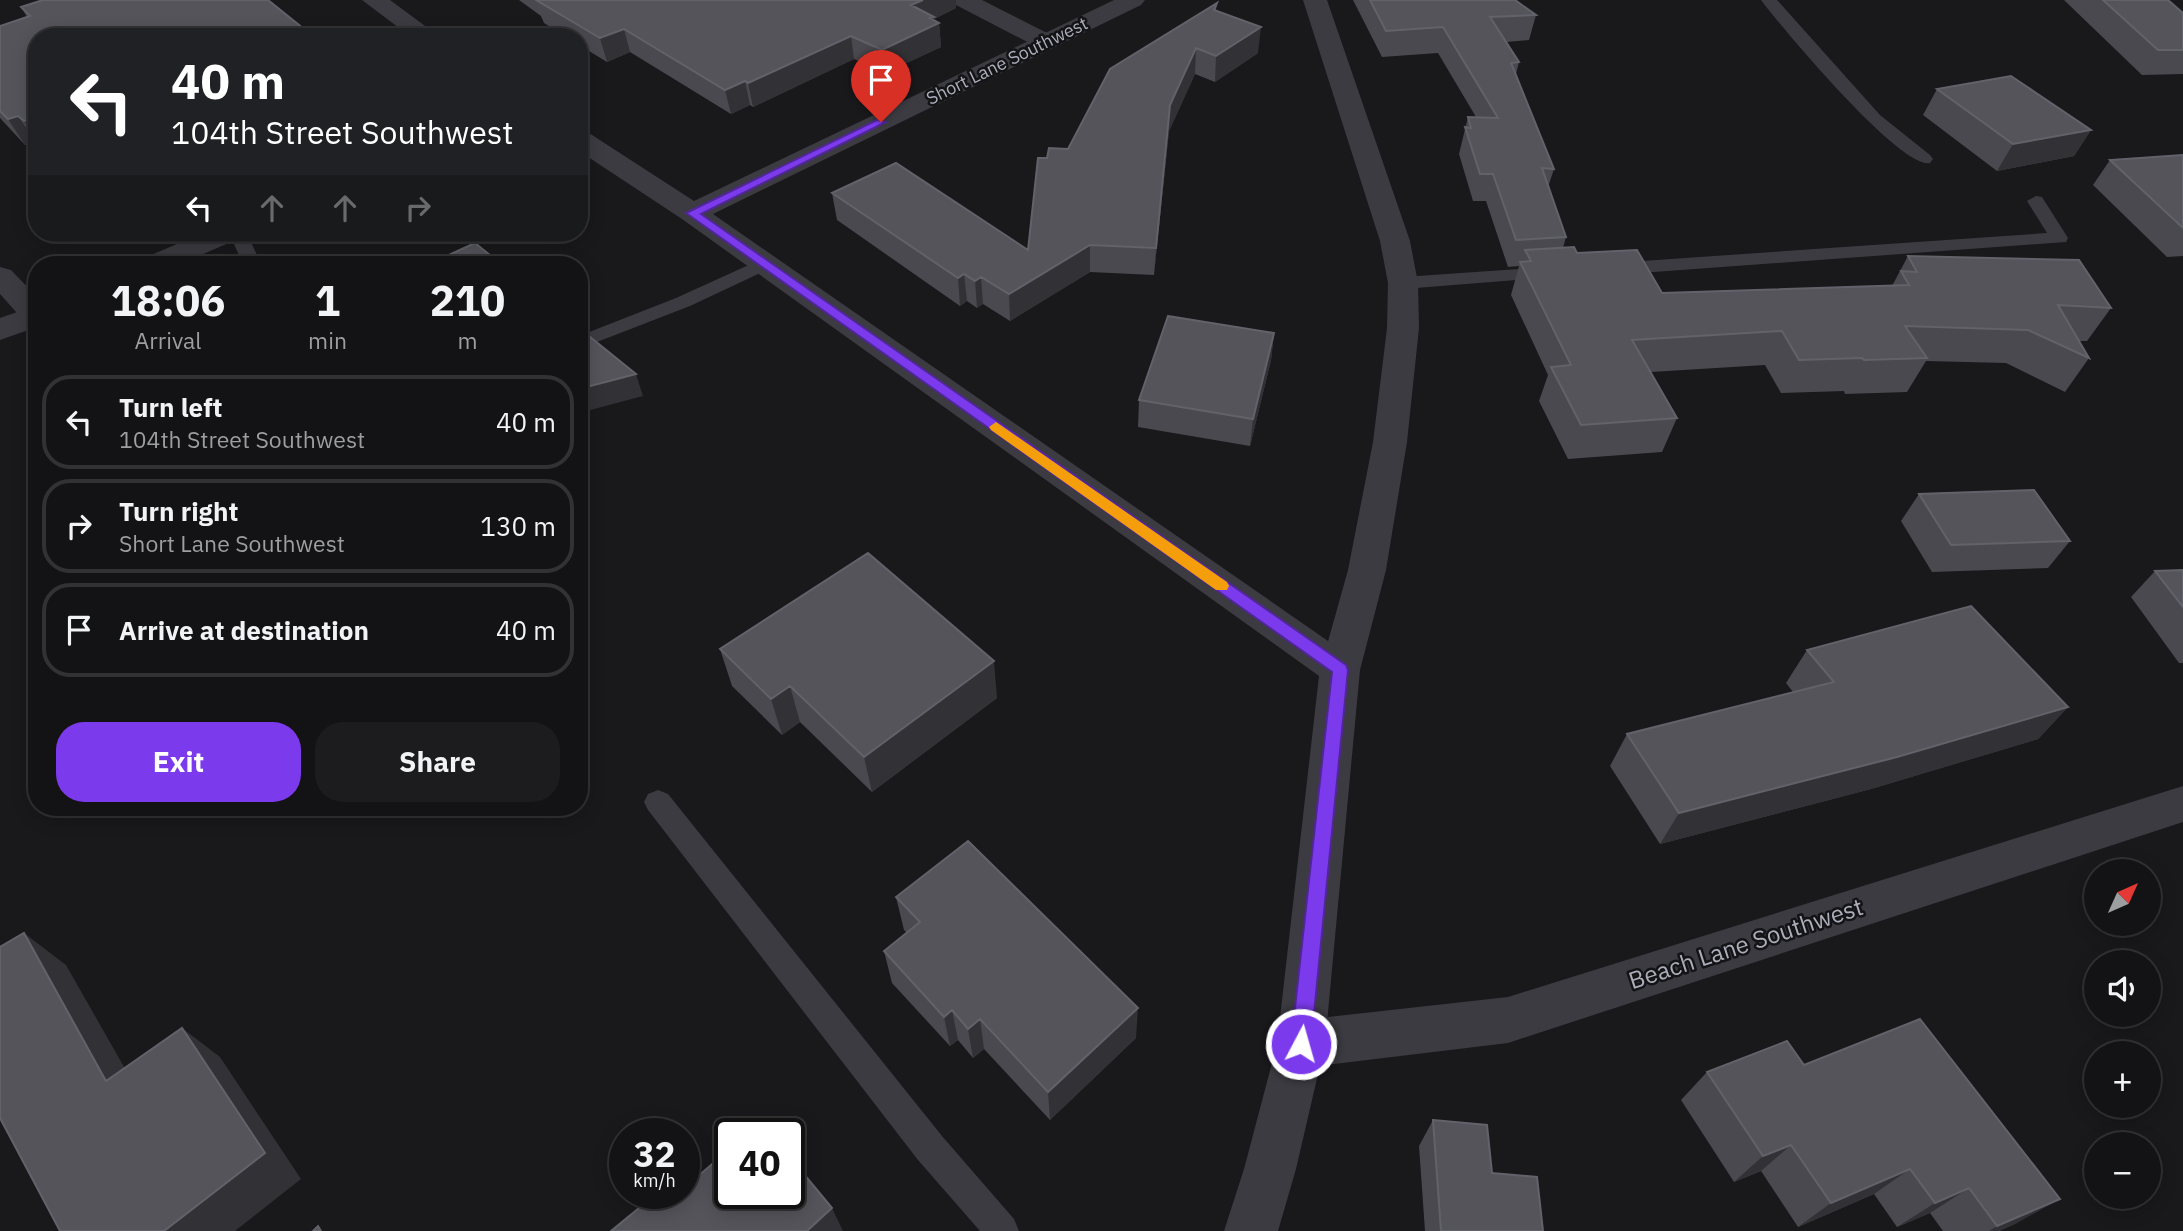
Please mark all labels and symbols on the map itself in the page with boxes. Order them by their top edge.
street label: Short Lane Southwest [922,11,1091,110]
pin [851,50,911,122]
north arrow [2084,859,2161,936]
street label: Beach Lane Southwest [1624,890,1867,996]
position arrow [1264,1007,1338,1081]
speed limit sign: 40 [714,1118,805,1209]

